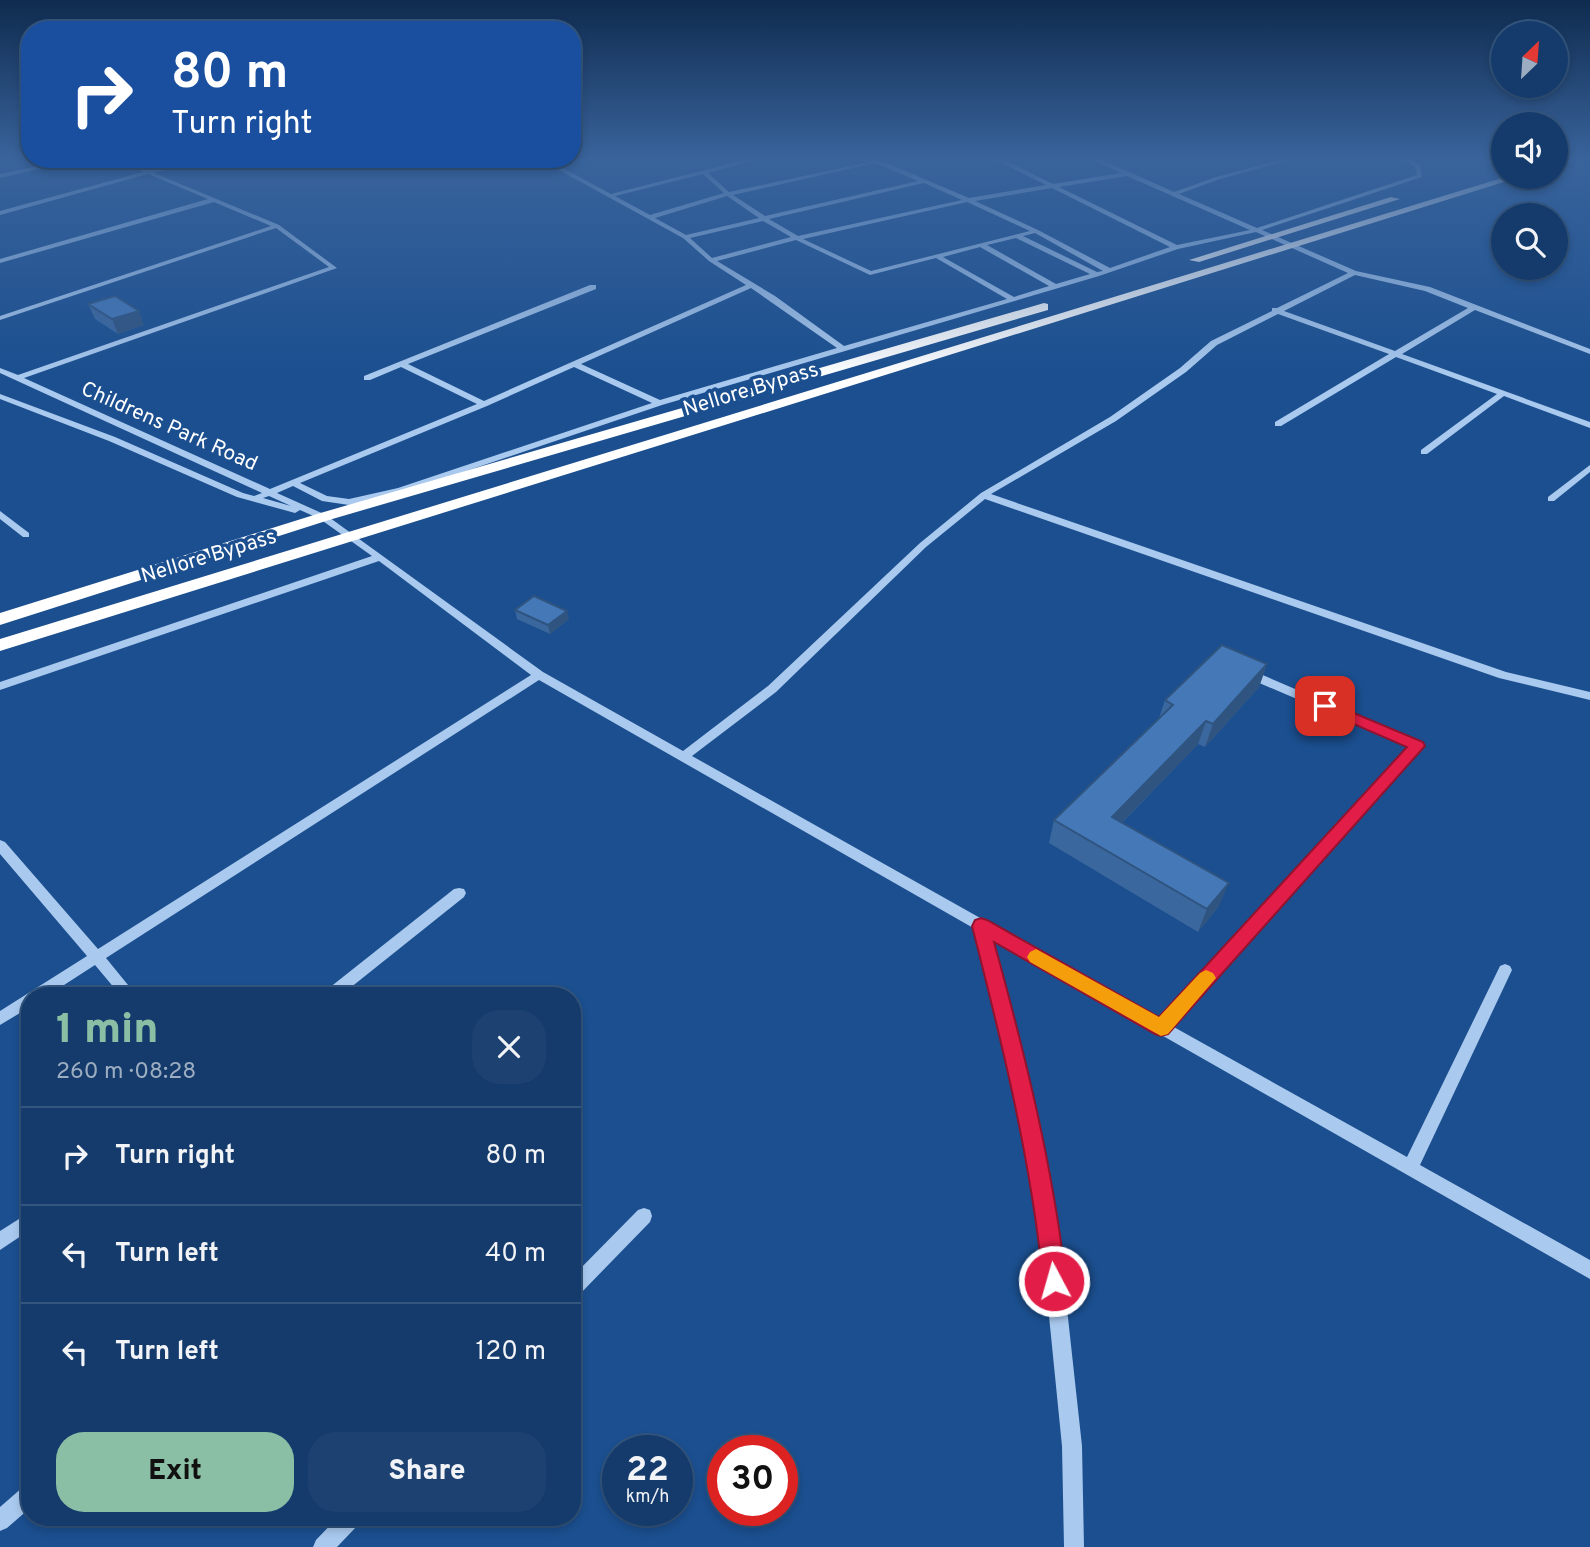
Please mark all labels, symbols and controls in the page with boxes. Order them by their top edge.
north arrow [1491,21,1568,98]
map controls [1491,21,1568,280]
text: 80 m [171,44,288,106]
icon: right [56,49,147,140]
text: Turn right [171,105,313,145]
button: sound [1491,112,1568,189]
button: search [1491,203,1568,280]
street label: Nellore Bypass [680,357,822,423]
street label: Childrens Park Road [76,376,262,478]
street label: Nellore Bypass [138,524,280,590]
pin [1295,676,1355,736]
icon: arrive [1306,687,1344,725]
text: 1 min [56,1005,159,1058]
button: close [472,1010,546,1084]
text: 260 m · 08:28 [56,1058,196,1087]
icon: right [56,1137,94,1175]
text: Turn right [115,1140,235,1173]
text: 80 m [486,1140,546,1173]
icon: left [56,1235,94,1273]
text: Turn left [115,1238,219,1271]
text: 40 m [485,1238,546,1271]
position arrow [1017,1244,1091,1318]
icon: left [56,1333,94,1371]
text: Turn left [115,1336,219,1369]
text: 120 m [476,1336,546,1369]
button: Exit [56,1432,294,1512]
button: Share [308,1432,546,1512]
speed limit sign: 30 [707,1435,798,1526]
text: 22 [626,1449,669,1493]
text: km/h [626,1486,669,1509]

